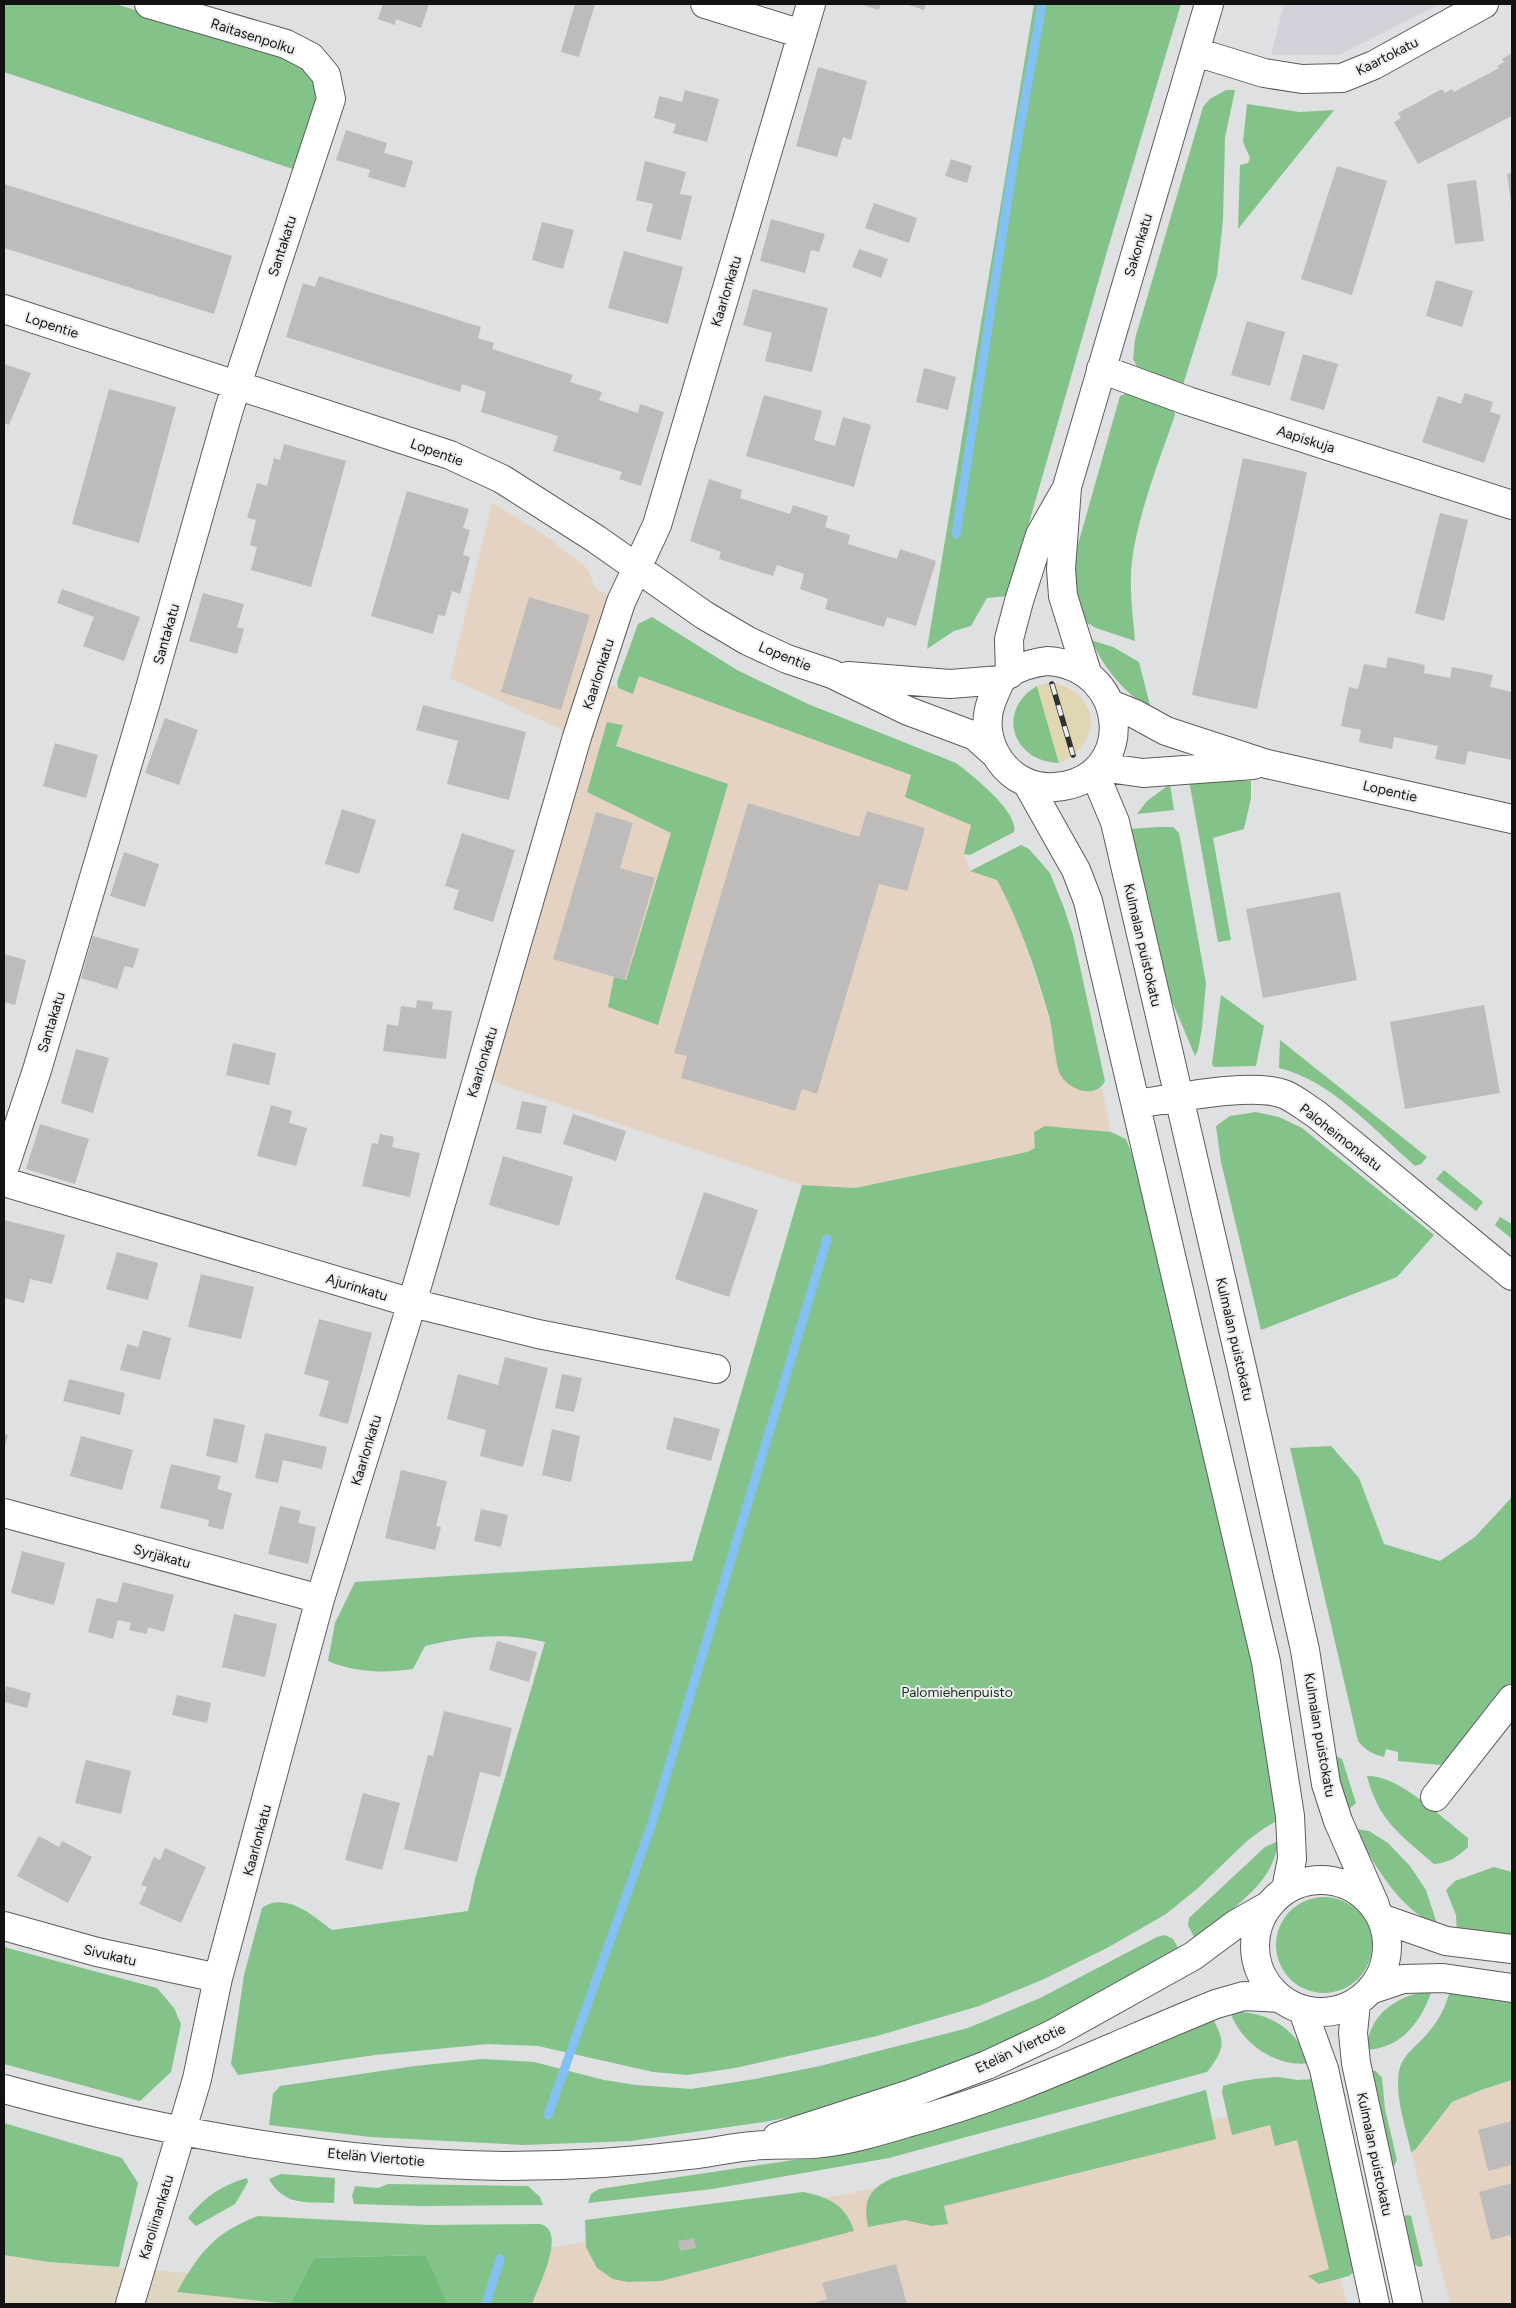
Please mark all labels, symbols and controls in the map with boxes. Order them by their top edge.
street label: Raitasenpolku [209,15,297,58]
street label: Kaartokatu [1353,34,1421,79]
street label: Sakonkatu [1121,211,1156,279]
street label: Santakatu [265,214,300,279]
street label: Kaarlonkatu [708,254,745,329]
street label: Lopentie [23,309,81,342]
street label: Aapiskuja [1275,422,1337,457]
street label: Lopentie [408,435,466,470]
street label: Santakatu [150,602,183,667]
street label: Kaarlonkatu [579,637,618,712]
street label: Lopentie [756,638,814,675]
street label: Lopentie [1361,777,1419,806]
street label: Kulmalan puistokatu [1120,882,1165,1008]
street label: Santakatu [34,990,69,1055]
street label: Kaarlonkatu [464,1025,501,1100]
street label: Paloheimonkatu [1296,1100,1385,1175]
street label: Ajurinkatu [324,1270,390,1305]
street label: Kulmalan puistokatu [1212,1276,1257,1402]
street label: Kaarlonkatu [348,1413,385,1488]
street label: Syrjäkatu [131,1541,192,1572]
street label: Kulmalan puistokatu [1300,1672,1339,1799]
park label: Palomiehenpuisto [901,1684,1013,1701]
street label: Kaarlonkatu [240,1803,275,1878]
street label: Sivukatu [82,1941,138,1970]
street label: Etelän Viertotie [972,2020,1068,2077]
street label: Kulmalan puistokatu [1353,2091,1396,2218]
street label: Etelän Viertotie [327,2145,426,2170]
street label: Karoliinankatu [136,2173,177,2262]

